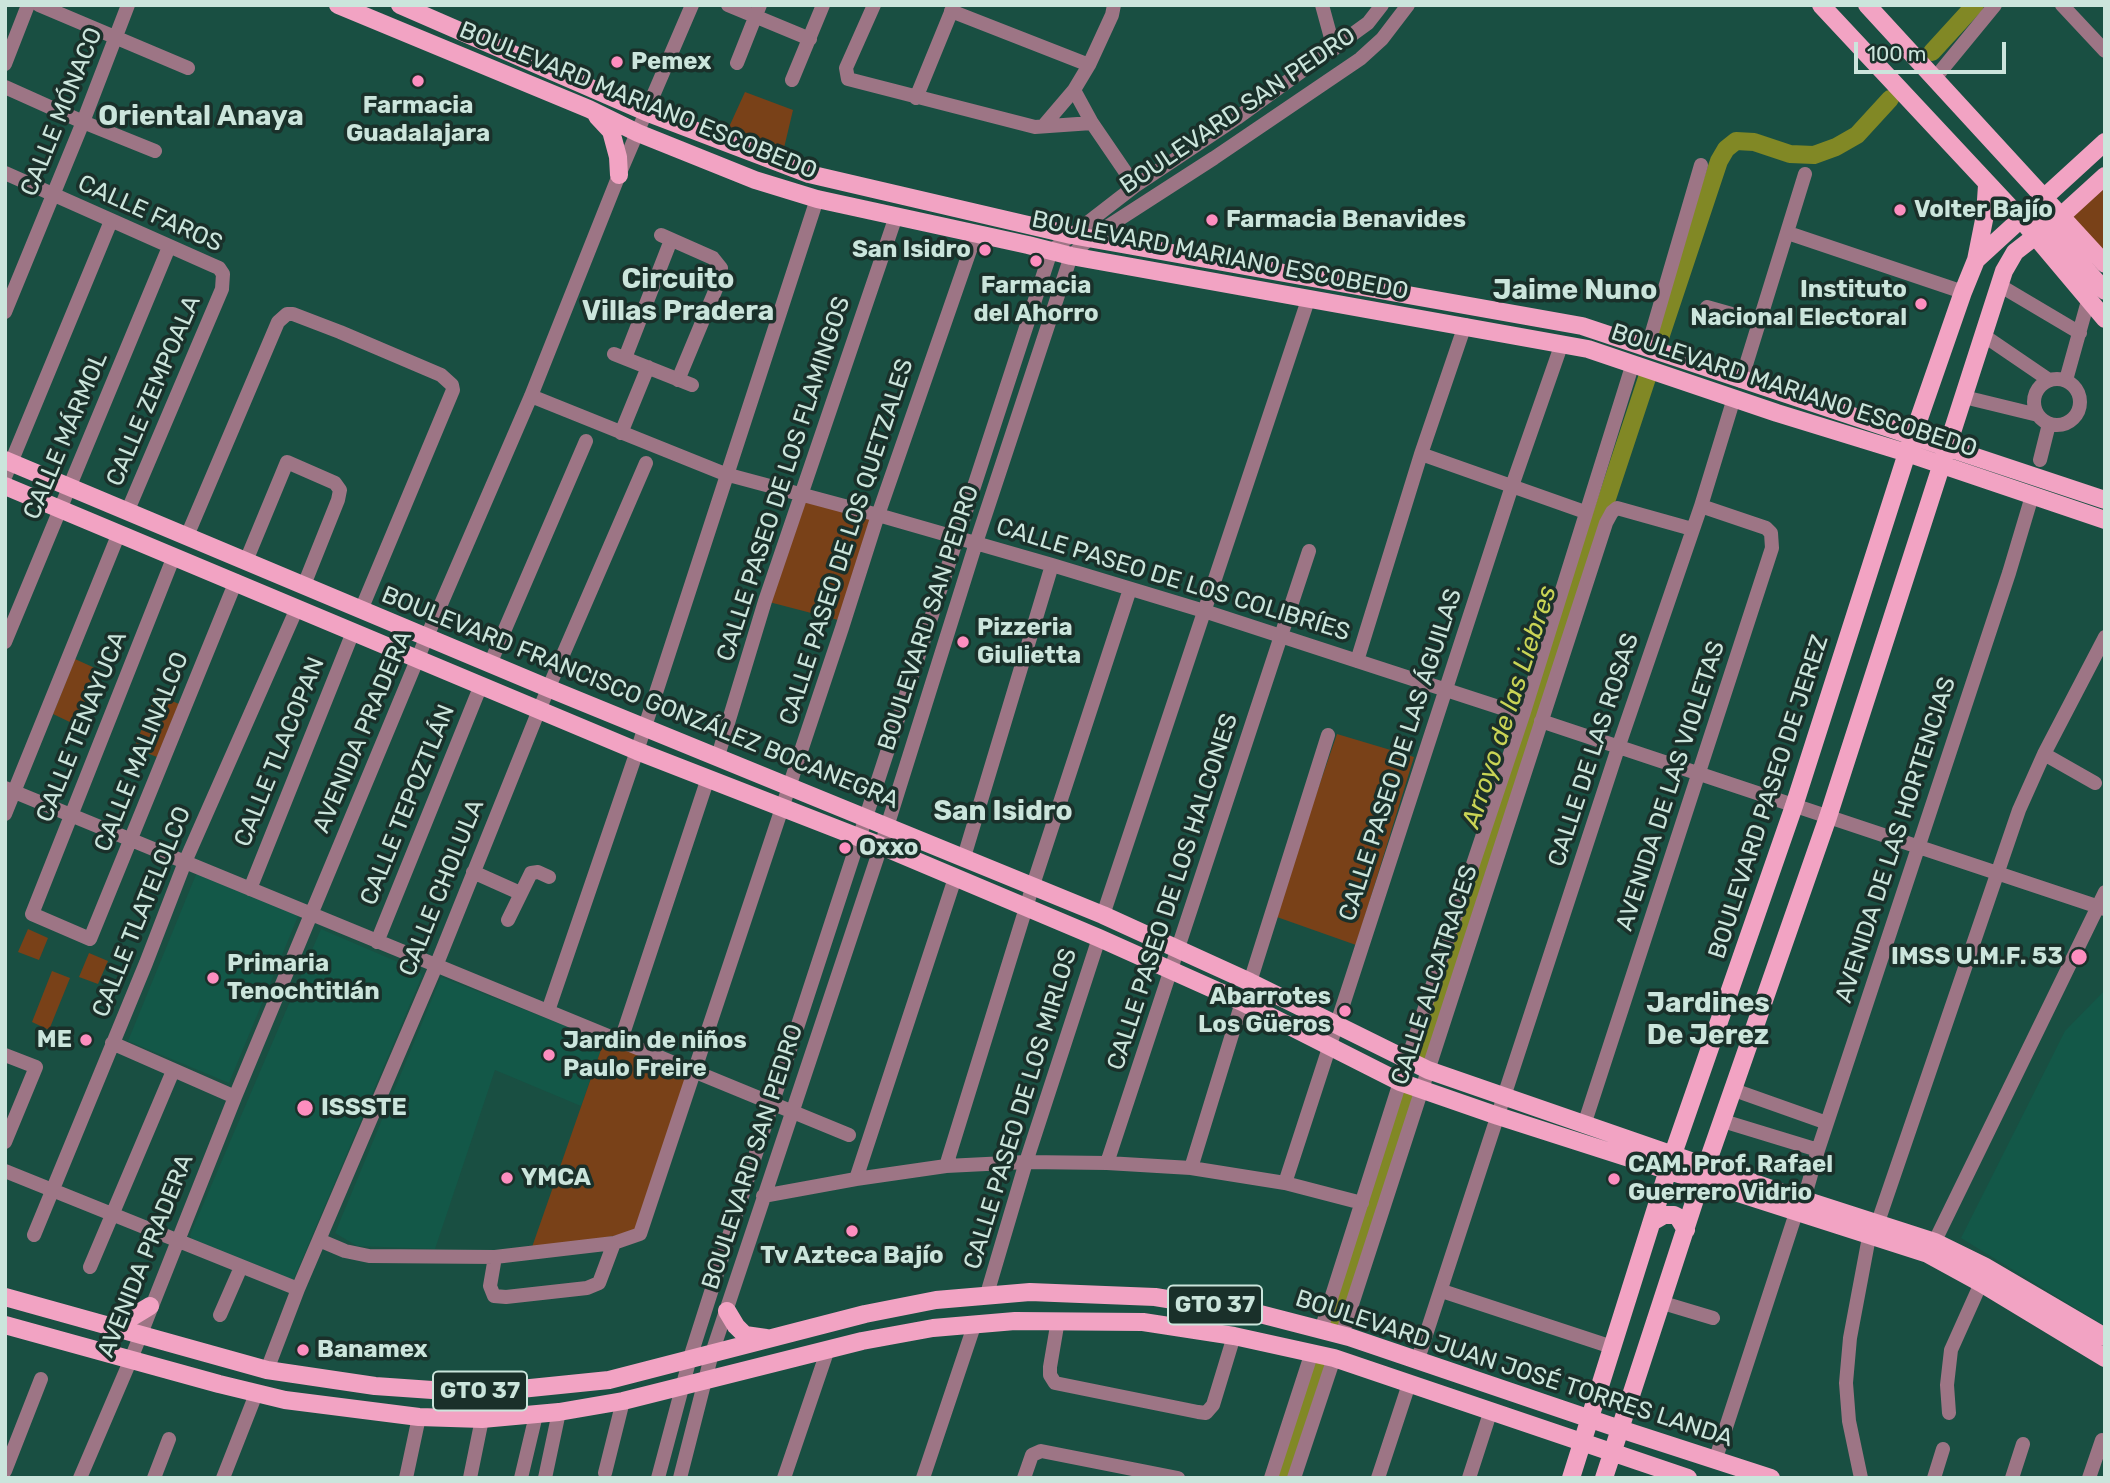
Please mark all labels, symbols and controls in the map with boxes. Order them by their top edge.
street label: BOULEVARD MARIANO ESCOBEDO [455,16,821,186]
street label: BOULEVARD SAN PEDRO [1115,21,1361,201]
street label: CALLE MÓNACO [15,23,109,201]
scale bar [1858,28,2010,72]
text: 100 m [1867,41,1926,66]
place label: Pemex [631,48,711,76]
marker: Pemex [609,54,625,70]
marker: Farmacia Guadalajara [410,73,426,89]
place label: Farmacia Guadalajara [346,92,490,148]
district label: Oriental Anaya [98,100,304,134]
street label: CALLE FAROS [73,169,227,259]
place label: Volter Bajío [1914,196,2053,224]
marker: Volter Bajío [1892,202,1908,218]
street label: BOULEVARD MARIANO ESCOBEDO [1029,205,1411,307]
place label: Farmacia Benavides [1226,206,1466,234]
marker: Farmacia Benavides [1204,212,1220,228]
place label: San Isidro [852,236,971,264]
marker: San Isidro [977,242,993,258]
marker: Farmacia del Ahorro [1028,253,1044,269]
district label: Circuito Villas Pradera [582,263,774,329]
place label: Farmacia del Ahorro [973,272,1099,328]
district label: Jaime Nuno [1493,274,1657,308]
place label: Instituto Nacional Electoral [1690,276,1907,332]
street label: CALLE ZEMPOALA [101,291,207,491]
street label: CALLE PASEO DE LOS FLAMINGOS [711,293,857,665]
marker: Instituto Nacional Electoral [1913,296,1929,312]
street label: BOULEVARD MARIANO ESCOBEDO [1607,318,1981,464]
street label: CALLE MÁRMOL [18,348,114,524]
street label: CALLE PASEO DE LOS QUETZALES [774,355,920,729]
street label: BOULEVARD SAN PEDRO [872,482,986,754]
street label: CALLE PASEO DE LOS COLIBRÍES [993,512,1353,648]
street label: BOULEVARD FRANCISCO GONZÁLEZ BOCANEGRA [377,581,903,815]
water label: Arroyo de las Liebres [1456,582,1564,832]
street label: CALLE PASEO DE LAS ÁGUILAS [1334,585,1468,925]
place label: Pizzeria Giulietta [977,614,1081,670]
street label: CALLE TENAYUCA [31,627,133,827]
street label: AVENIDA PRADERA [307,627,419,837]
street label: CALLE DE LAS ROSAS [1543,630,1645,870]
street label: BOULEVARD PASEO DE JEREZ [1703,631,1835,963]
marker: Pizzeria Giulietta [955,634,971,650]
street label: AVENIDA DE LAS VIOLETAS [1610,637,1732,935]
street label: CALLE MALINALCO [89,648,195,856]
street label: CALLE TLACOPAN [229,653,331,851]
street label: AVENIDA DE LAS HORTENCIAS [1830,673,1962,1007]
street label: CALLE TEPOZTLÁN [355,700,461,910]
street label: CALLE PASEO DE LOS HALCONES [1102,710,1244,1074]
street label: CALLE CHOLULA [393,795,491,981]
district label: San Isidro [934,795,1072,829]
street label: CALLE TLATELOLCO [87,803,197,1021]
place label: Oxxo [859,834,918,862]
marker: Oxxo [837,840,853,856]
street label: CALLE ALCATRACES [1386,861,1484,1089]
place label: IMSS U.M.F. 53 [1891,943,2063,971]
street label: CALLE PASEO DE LOS MIRLOS [958,945,1084,1273]
marker: IMSS U.M.F. 53 [2069,947,2089,967]
place label: Primaria Tenochtitlán [227,950,380,1006]
marker: Primaria Tenochtitlán [205,970,221,986]
place label: Abarrotes Los Güeros [1198,983,1331,1039]
district label: Jardines De Jerez [1646,987,1770,1053]
marker: Abarrotes Los Güeros [1337,1003,1353,1019]
street label: BOULEVARD SAN PEDRO [696,1021,810,1293]
place label: ME [37,1026,72,1054]
place label: Jardin de niños Paulo Freire [563,1027,747,1083]
marker: ME [78,1032,94,1048]
marker: Jardin de niños Paulo Freire [541,1047,557,1063]
place label: ISSSTE [321,1094,407,1122]
marker: ISSSTE [295,1098,315,1118]
street label: AVENIDA PRADERA [92,1150,200,1362]
place label: CAM. Prof. Rafael Guerrero Vidrio [1628,1151,1833,1207]
place label: YMCA [521,1164,591,1192]
marker: YMCA [499,1170,515,1186]
marker: CAM. Prof. Rafael Guerrero Vidrio [1606,1171,1622,1187]
marker: Tv Azteca Bajío [844,1223,860,1239]
place label: Tv Azteca Bajío [760,1242,944,1270]
street label: BOULEVARD JUAN JOSÉ TORRES LANDA [1292,1285,1736,1453]
road number: GTO 37 [1168,1286,1262,1324]
place label: Banamex [317,1336,428,1364]
marker: Banamex [295,1342,311,1358]
road number: GTO 37 [433,1372,527,1410]

